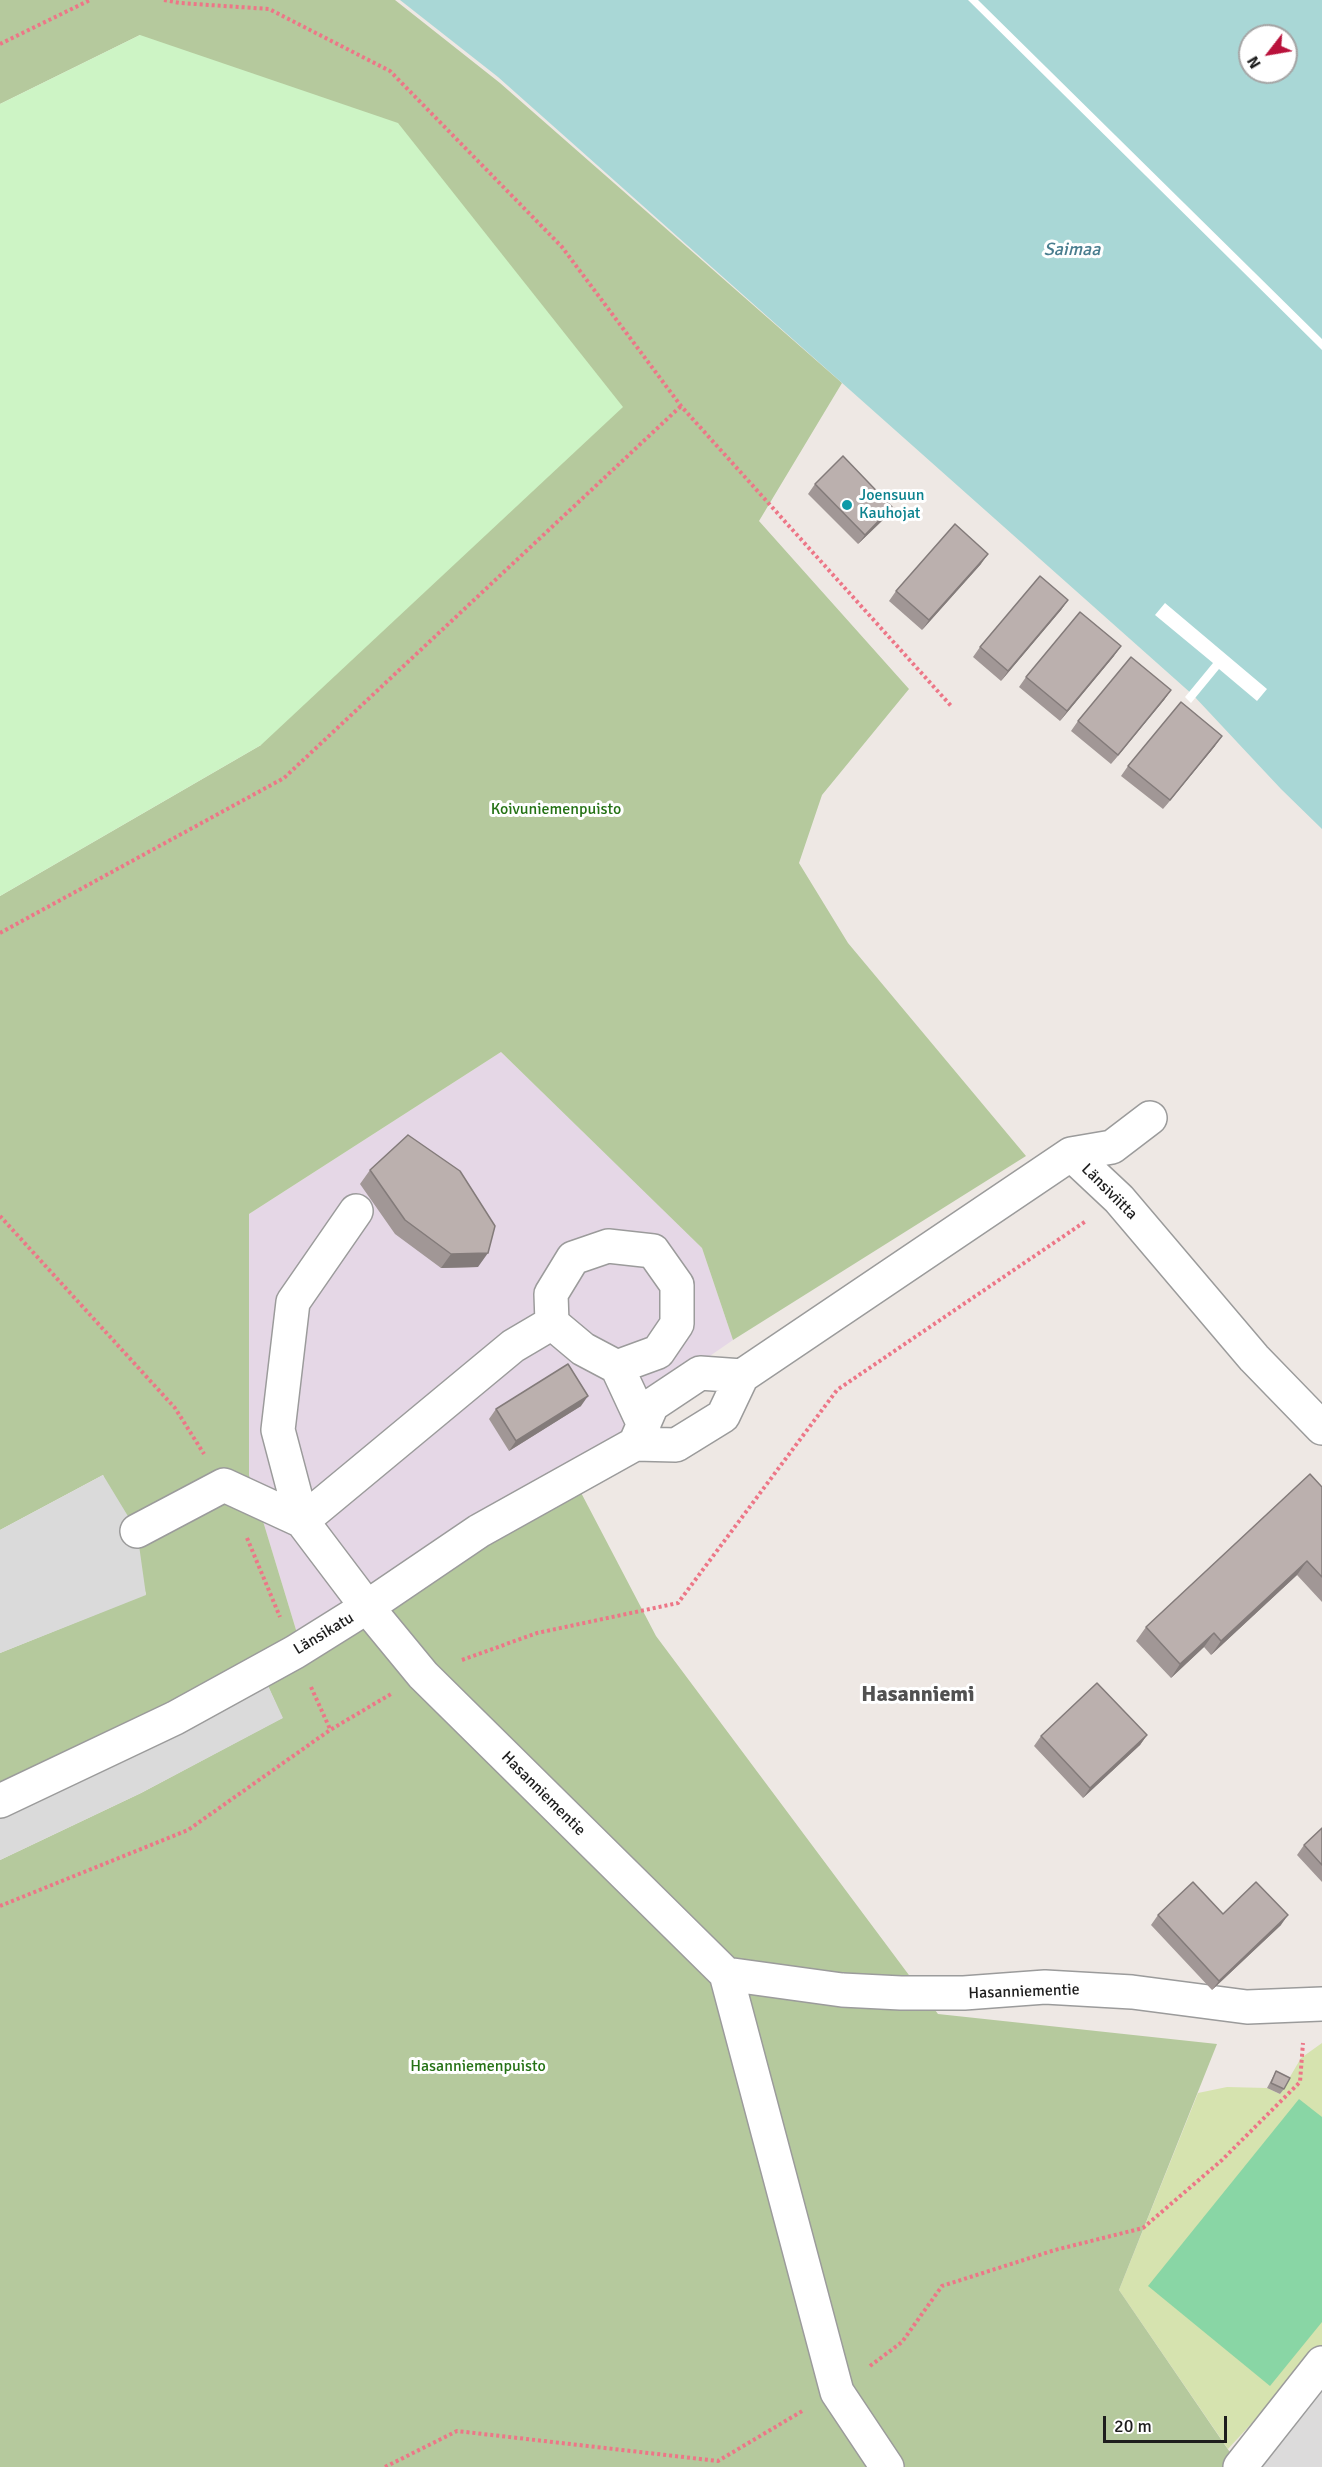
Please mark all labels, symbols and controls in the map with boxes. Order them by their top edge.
north arrow [1238,24,1298,84]
text: N [1243,52,1266,72]
water label: Saimaa [1044,239,1100,261]
place label: Joensuun Kauhojat [859,486,924,524]
marker: Joensuun Kauhojat [840,498,854,512]
park label: Koivuniemenpuisto [491,800,621,820]
street label: Länsiviitta [1077,1160,1141,1224]
street label: Länsikatu [290,1609,358,1659]
district label: Hasanniemi [861,1682,975,1708]
street label: Hasanniementie [497,1748,589,1840]
street label: Hasanniementie [968,1980,1080,2004]
park label: Hasanniemenpuisto [410,2057,546,2077]
scale bar [1106,2404,1230,2442]
text: 20 m [1114,2415,1152,2437]

